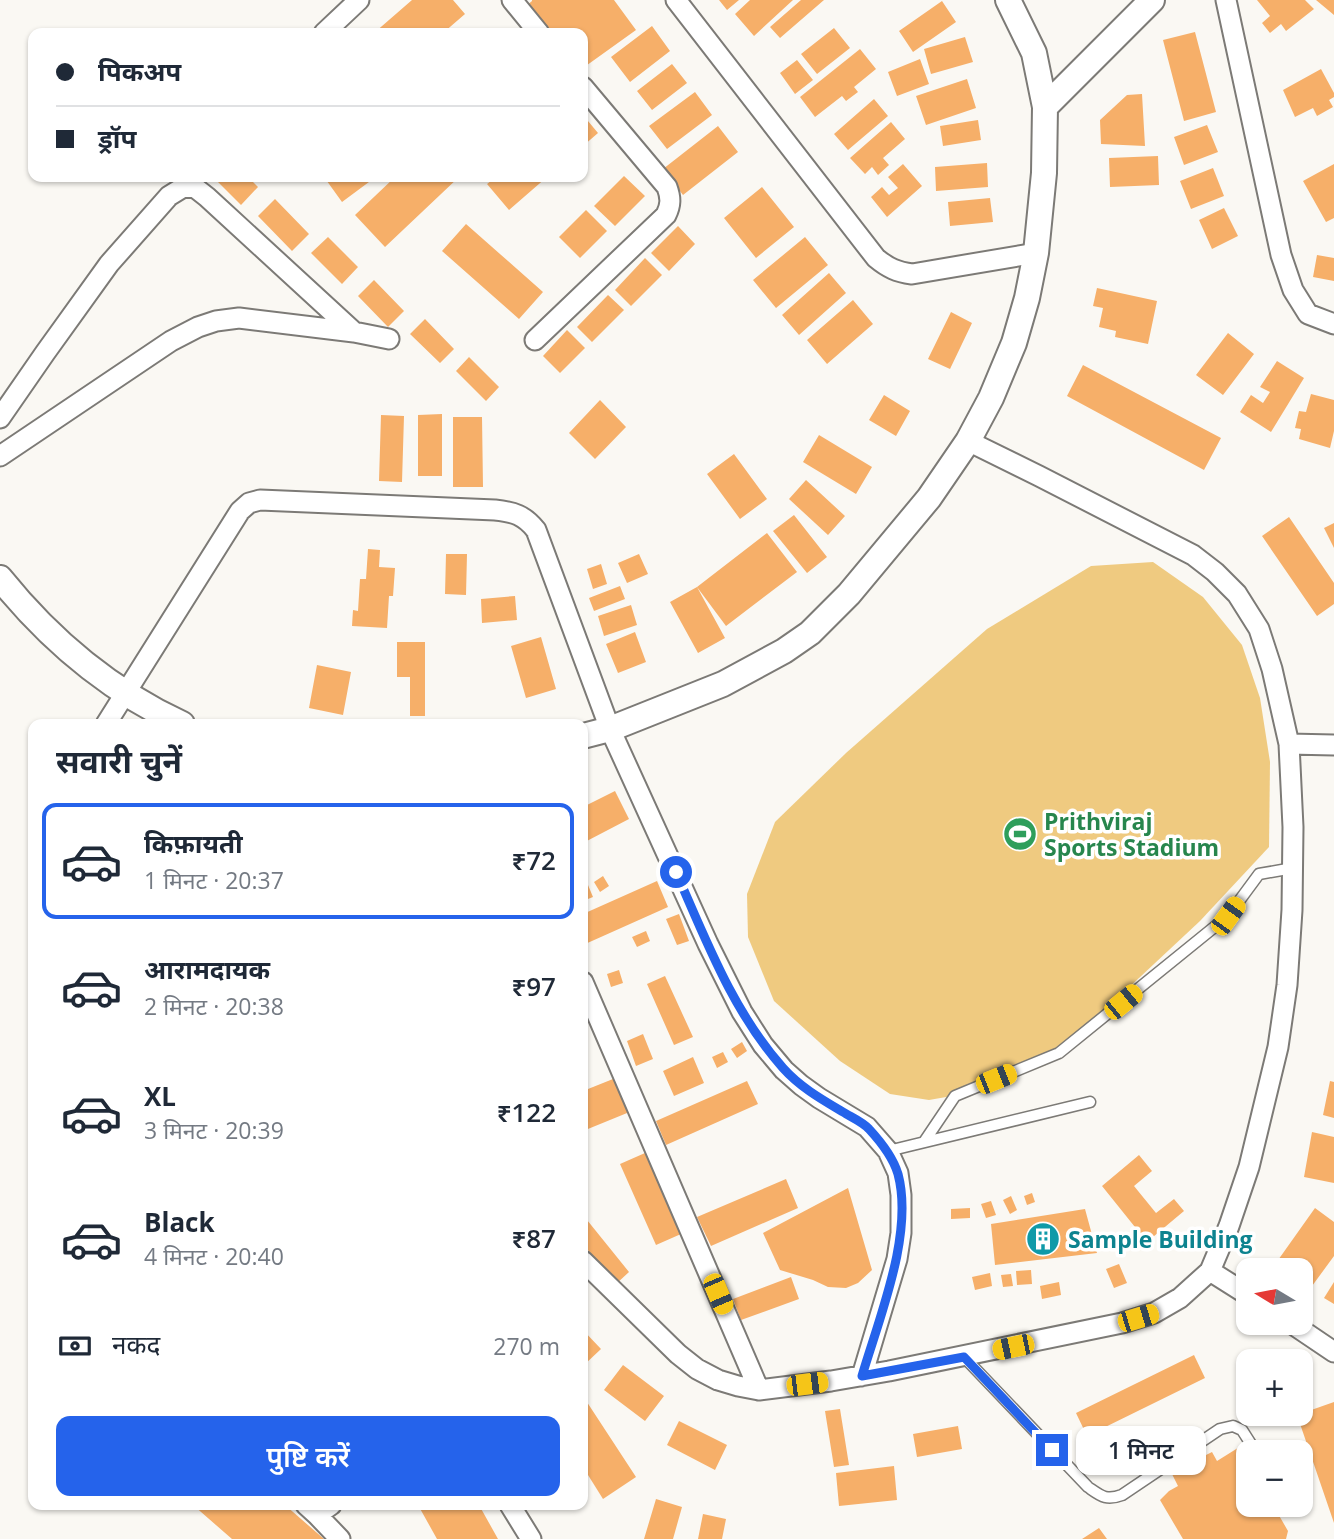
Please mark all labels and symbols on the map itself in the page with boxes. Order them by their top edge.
place label: Prithviraj Sports Stadium [1044,805,1219,863]
sports icon: Prithviraj Sports Stadium [1001,815,1039,853]
route start [660,856,692,888]
car [1208,893,1249,939]
car [1101,981,1146,1023]
car [973,1061,1020,1097]
building icon: Sample Building [1024,1220,1062,1258]
place label: Sample Building [1068,1223,1253,1255]
north arrow [1236,1258,1312,1335]
car [701,1271,736,1317]
car [1115,1302,1162,1334]
car [991,1332,1036,1362]
car [785,1371,830,1397]
callout: 1 मिनट [1076,1426,1206,1474]
route end [1036,1434,1068,1466]

